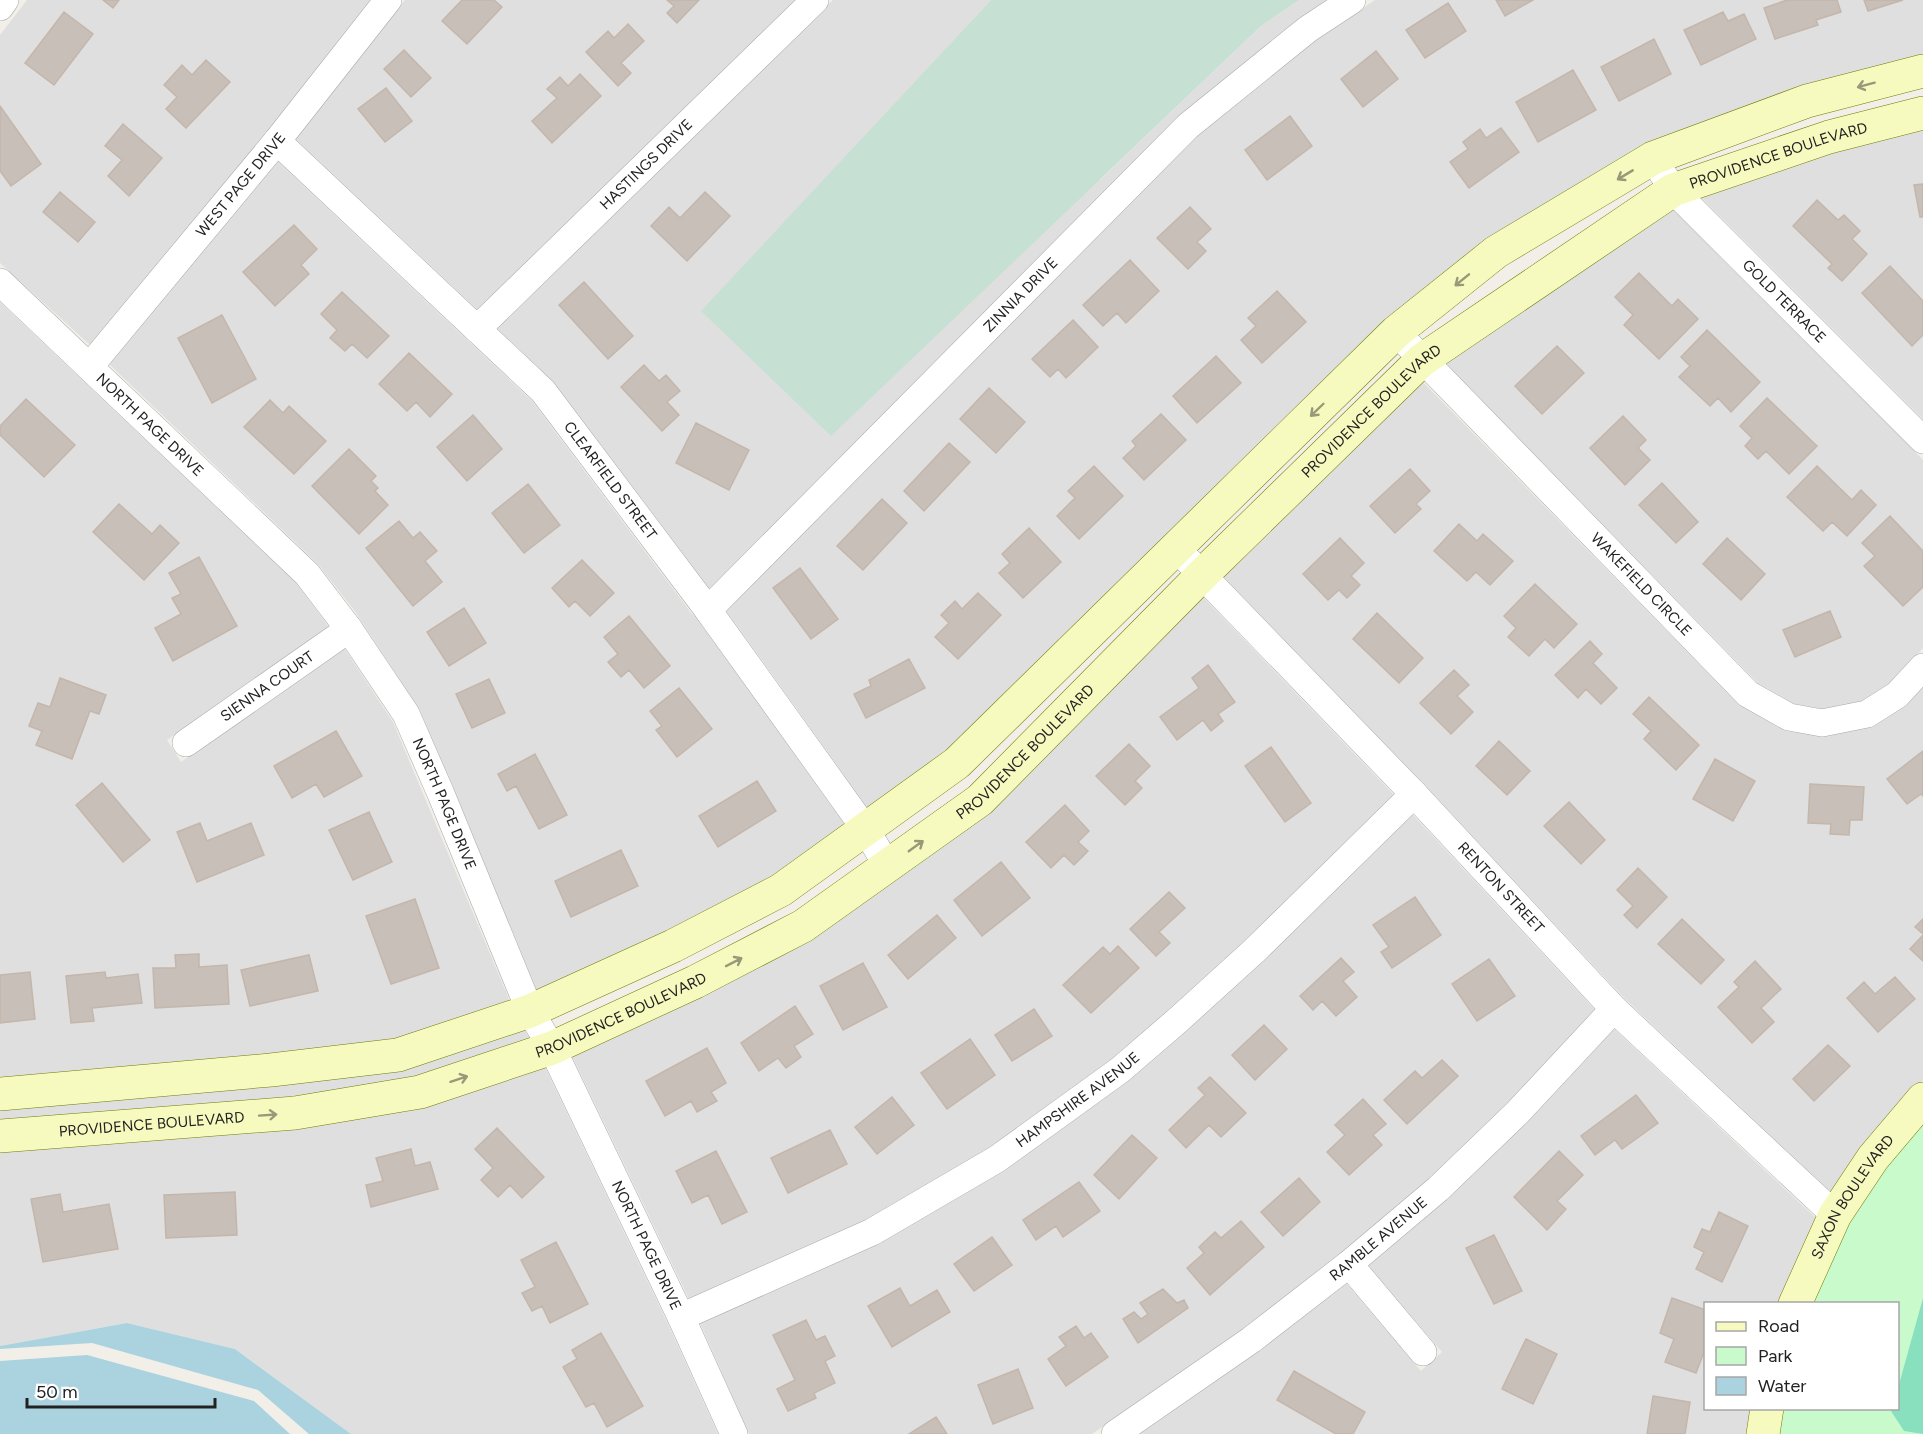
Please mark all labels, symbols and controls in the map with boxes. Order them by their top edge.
one-way arrow [1857,80,1876,92]
street label: HASTINGS DRIVE [596,115,696,213]
street label: PROVIDENCE BOULEVARD [1687,119,1869,193]
street label: WEST PAGE DRIVE [192,129,289,240]
one-way arrow [1617,169,1634,181]
street label: ZINNIA DRIVE [980,254,1062,336]
street label: GOLD TERRACE [1739,256,1830,347]
one-way arrow [1454,273,1470,286]
street label: PROVIDENCE BOULEVARD [1298,341,1445,482]
street label: NORTH PAGE DRIVE [93,369,207,480]
one-way arrow [1309,403,1324,418]
street label: CLEARFIELD STREET [560,418,661,544]
street label: WAKEFIELD CIRCLE [1587,529,1696,640]
street label: SIENNA COURT [217,647,318,725]
street label: PROVIDENCE BOULEVARD [953,681,1098,823]
street label: NORTH PAGE DRIVE [409,735,480,873]
street label: RENTON STREET [1454,838,1548,937]
one-way arrow [908,840,924,853]
one-way arrow [725,956,743,967]
street label: PROVIDENCE BOULEVARD [533,969,710,1062]
street label: HAMPSHIRE AVENUE [1012,1048,1143,1151]
one-way arrow [449,1073,468,1084]
street label: PROVIDENCE BOULEVARD [58,1108,245,1140]
one-way arrow [257,1110,277,1121]
street label: SAXON BOULEVARD [1807,1131,1898,1262]
street label: NORTH PAGE DRIVE [608,1178,685,1313]
street label: RAMBLE AVENUE [1326,1193,1431,1285]
legend [1704,1302,1899,1410]
text: Road [1758,1315,1799,1337]
text: Park [1758,1345,1793,1367]
scale bar [27,1371,214,1409]
text: Water [1758,1375,1806,1397]
text: 50 m [36,1381,78,1403]

